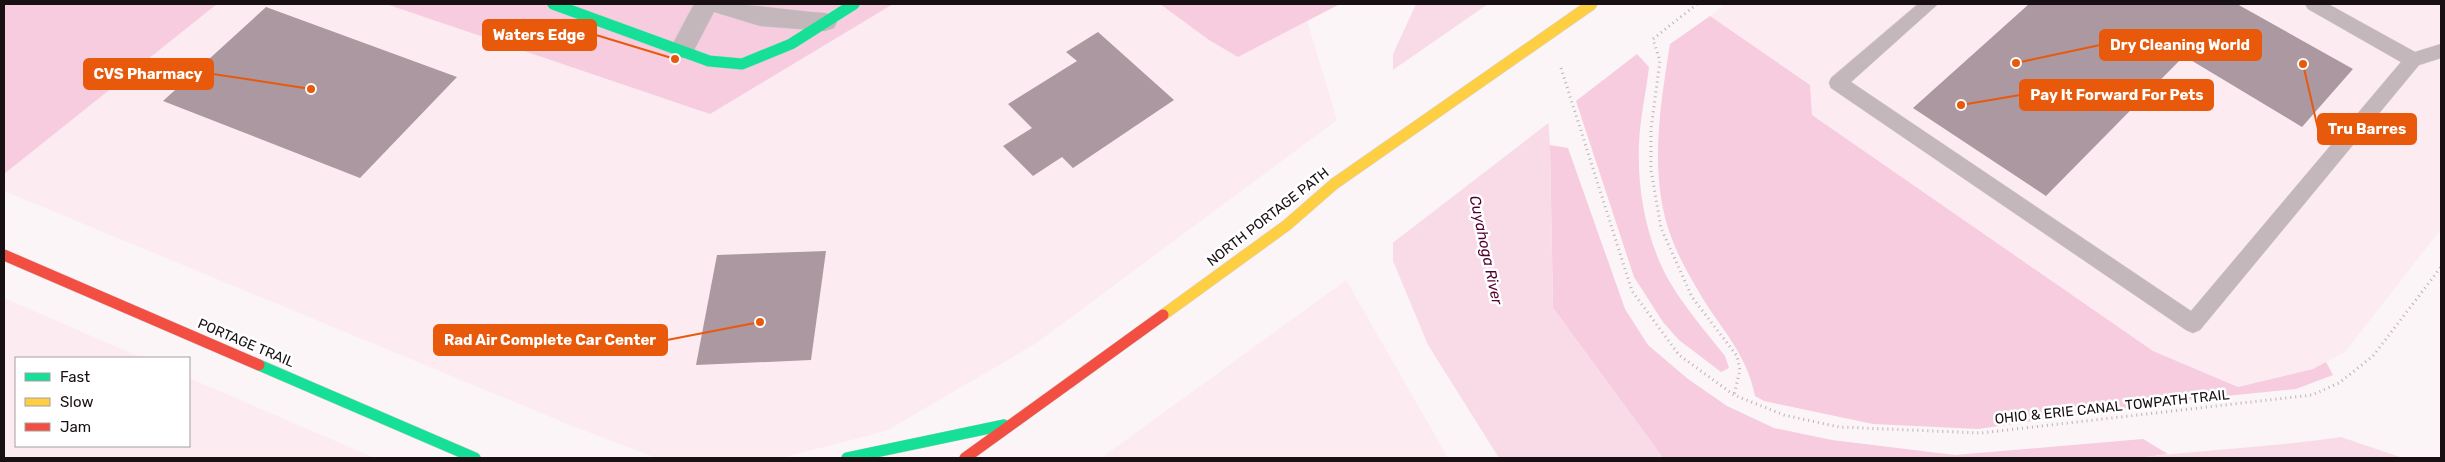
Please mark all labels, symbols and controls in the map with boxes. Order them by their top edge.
callout: Waters Edge [483,20,596,50]
text: Waters Edge [493,26,585,44]
callout: Dry Cleaning World [2100,30,2261,60]
text: Dry Cleaning World [2110,36,2250,54]
callout: CVS Pharmacy [84,59,213,89]
text: CVS Pharmacy [93,65,203,83]
callout: Pay It Forward For Pets [2020,80,2213,110]
text: Pay It Forward For Pets [2030,86,2204,104]
callout: Tru Barres [2318,114,2416,144]
text: Tru Barres [2328,120,2406,138]
street label: NORTH PORTAGE PATH [1204,164,1332,270]
water label: Cuyahoga River [1466,194,1507,307]
street label: PORTAGE TRAIL [195,315,297,371]
callout: Rad Air Complete Car Center [434,325,667,355]
text: Rad Air Complete Car Center [444,331,656,349]
legend [15,357,190,447]
text: Fast [60,368,90,386]
street label: OHIO & ERIE CANAL TOWPATH TRAIL [1994,386,2230,428]
text: Slow [60,393,93,411]
text: Jam [60,418,91,436]

